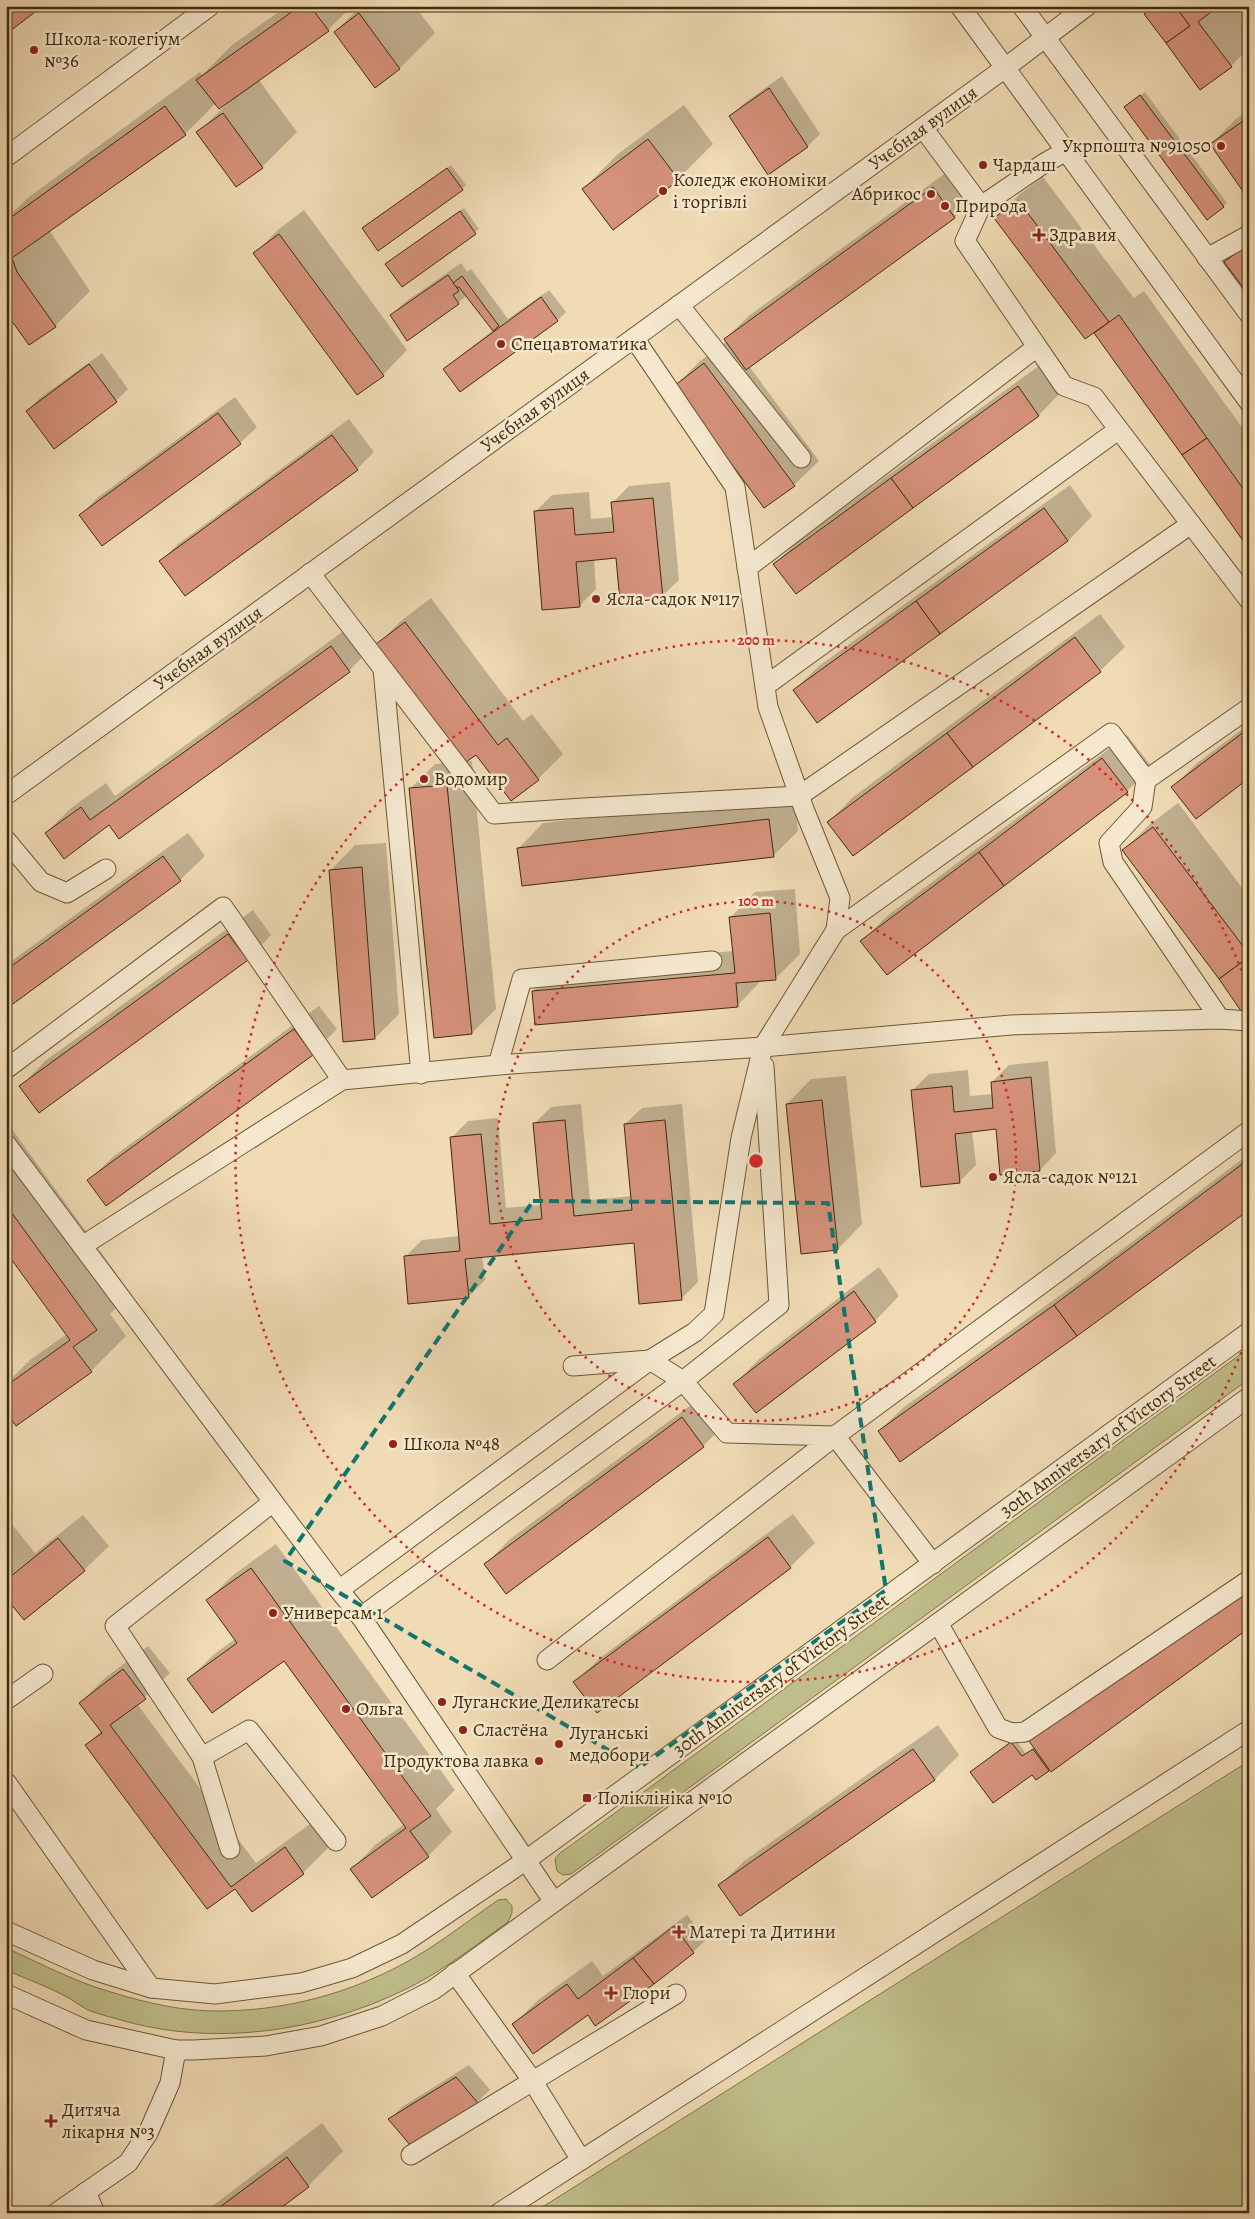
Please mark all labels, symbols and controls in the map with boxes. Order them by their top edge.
place label: Школа-колегіум №36 [44,26,180,74]
marker: Школа-колегіум №36 [28,44,40,56]
street label: Учєбная вулиця [863,80,983,176]
place label: Укрпошта №91050 [1062,133,1211,159]
marker: Укрпошта №91050 [1215,140,1227,152]
place label: Чардаш [993,152,1056,178]
marker: Чардаш [977,159,989,171]
place label: Коледж економіки і торгівлі [673,167,827,215]
place label: Абрикос [851,181,921,207]
marker: Коледж економіки і торгівлі [657,185,669,197]
marker: Абрикос [925,188,937,200]
place label: Природа [955,193,1028,219]
marker: Природа [939,200,951,212]
place label: Здравия [1049,222,1116,248]
marker: Здравия [1033,229,1045,241]
place label: Спецавтоматика [511,331,648,357]
marker: Спецавтоматика [495,338,507,350]
street label: Учєбная вулиця [475,362,595,458]
place label: Ясла-садок №117 [606,586,739,612]
marker: Ясла-садок №117 [590,593,602,605]
street label: Учєбная вулиця [148,600,268,696]
text: 200 m [737,630,775,650]
place label: Водомир [434,766,508,792]
marker: Водомир [418,773,430,785]
text: 100 m [738,891,774,911]
centre of rings [747,1152,765,1170]
place label: Ясла-садок №121 [1003,1164,1138,1190]
marker: Ясла-садок №121 [987,1171,999,1183]
street label: 30th Anniversary of Victory Street [995,1349,1221,1523]
place label: Школа №48 [403,1431,500,1457]
marker: Школа №48 [387,1438,399,1450]
street label: 30th Anniversary of Victory Street [668,1588,894,1762]
place label: Универсам 1 [283,1600,383,1626]
marker: Универсам 1 [267,1607,279,1619]
place label: Луганские Деликатесы [452,1689,639,1715]
place label: Ольга [356,1696,404,1722]
marker: Луганские Деликатесы [436,1696,448,1708]
marker: Ольга [340,1703,352,1715]
place label: Сластёна [473,1717,548,1743]
place label: Луганські медобори [569,1720,650,1768]
marker: Сластёна [457,1724,469,1736]
marker: Луганські медобори [553,1738,565,1750]
place label: Продуктова лавка [383,1748,529,1774]
marker: Продуктова лавка [533,1755,545,1767]
place label: Поліклініка №10 [597,1785,732,1811]
marker: Поліклініка №10 [581,1792,593,1804]
place label: Матері та Дитини [689,1919,836,1945]
marker: Матері та Дитини [673,1926,685,1938]
place label: Глори [622,1980,671,2006]
marker: Глори [604,1986,618,2000]
place label: Дитяча лікарня №3 [62,2097,155,2145]
marker: Дитяча лікарня №3 [44,2114,58,2128]

